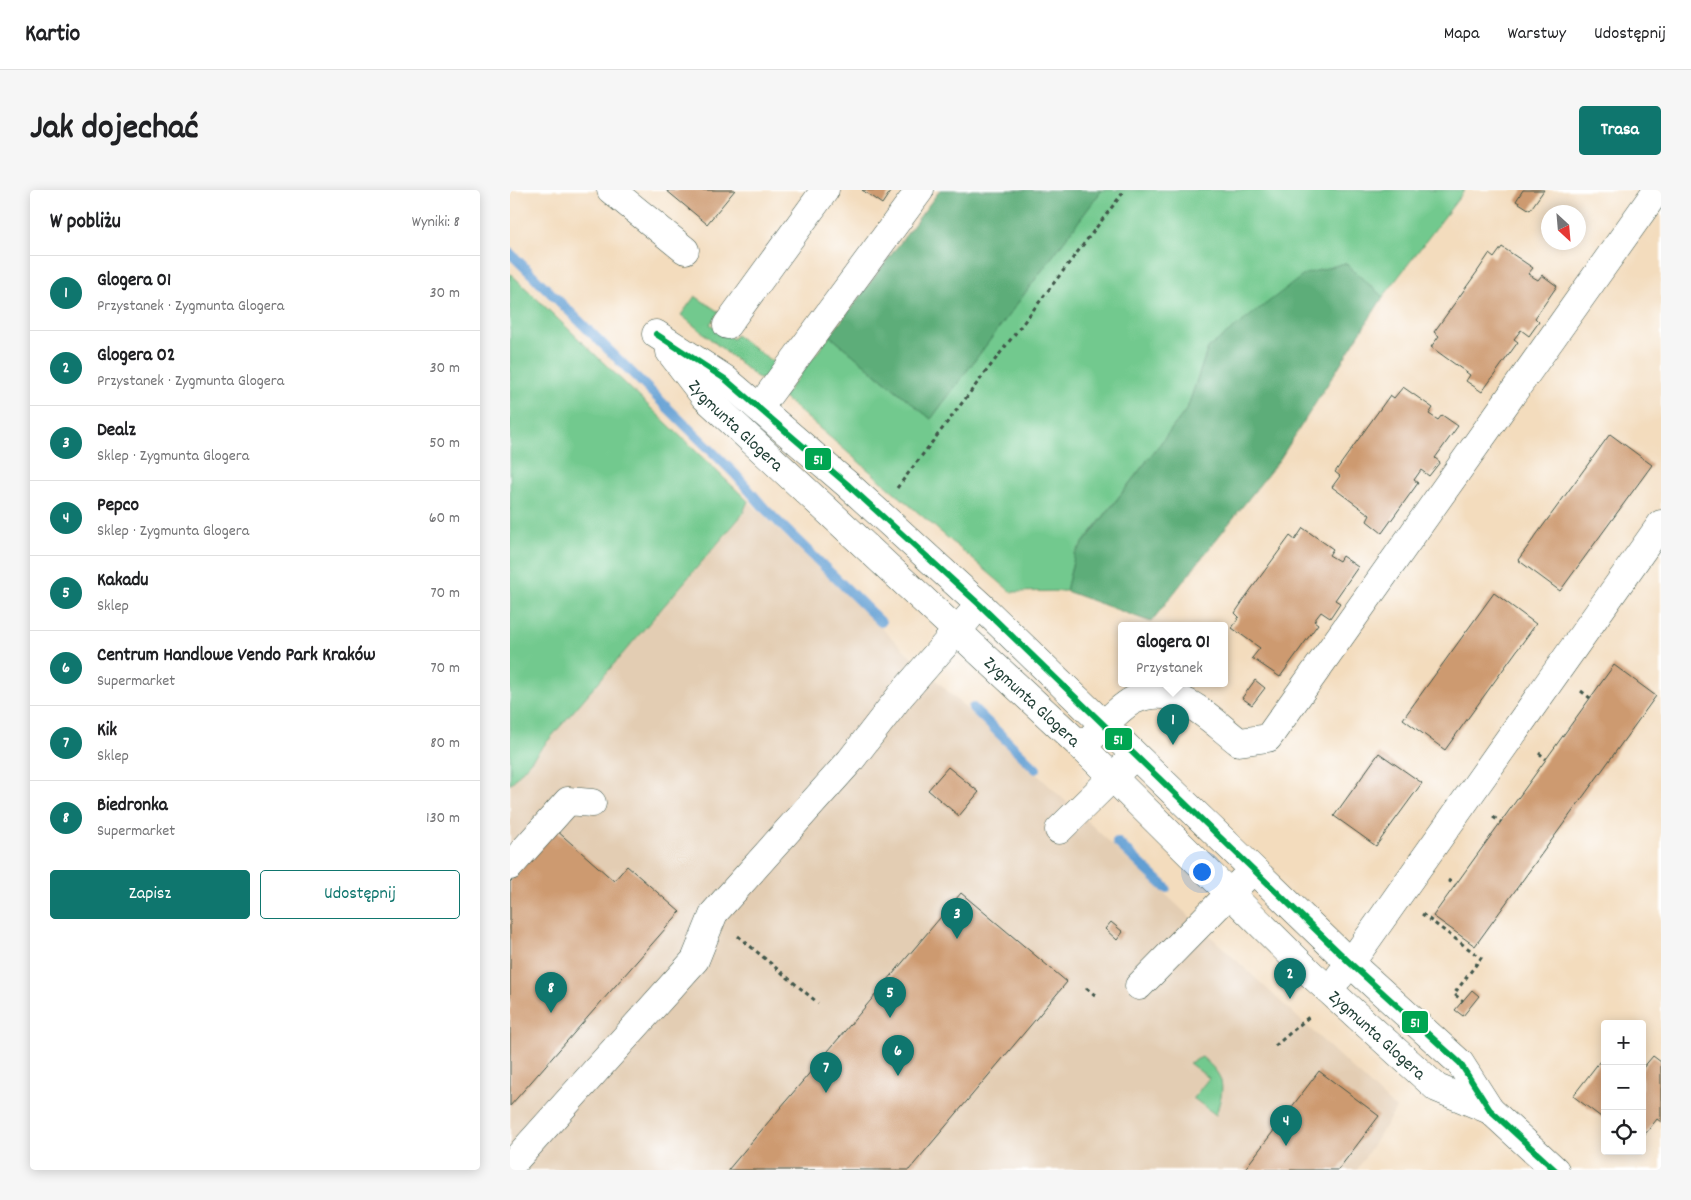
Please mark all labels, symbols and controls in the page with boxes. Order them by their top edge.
text: Kartio [25,18,80,52]
text: Mapa [1444,22,1480,47]
text: Warstwy [1508,22,1566,47]
text: Udostępnij [1594,22,1666,47]
text: Jak dojechać [30,105,199,155]
button: Trasa [1579,106,1661,155]
north arrow [1541,205,1586,250]
text: W pobliżu [50,208,121,238]
text: Wyniki: 8 [412,211,460,234]
text: Glogera 01 [97,268,171,295]
text: 1 [64,282,68,305]
text: 30 m [430,282,460,305]
text: Przystanek · Zygmunta Glogera [97,295,284,318]
text: Glogera 02 [97,343,175,370]
text: 2 [63,357,70,380]
text: 30 m [430,357,460,380]
text: Przystanek · Zygmunta Glogera [97,370,284,393]
street label: Zygmunta Glogera [681,375,788,479]
text: Dealz [97,418,136,445]
text: 3 [62,432,70,455]
text: 50 m [429,432,460,455]
text: Sklep · Zygmunta Glogera [97,445,249,468]
line badge: 51 [804,447,832,471]
text: 51 [813,451,823,471]
text: Pepco [97,493,139,520]
text: 4 [63,507,69,530]
text: 60 m [429,507,460,530]
text: Sklep · Zygmunta Glogera [97,520,249,543]
text: Kakadu [97,568,149,595]
text: 5 [62,582,70,605]
text: 70 m [430,582,460,605]
text: Sklep [97,595,129,618]
popup [1118,622,1228,687]
text: Glogera 01 [1136,630,1210,657]
text: Centrum Handlowe Vendo Park Kraków [97,643,375,670]
street label: Zygmunta Glogera [977,652,1085,754]
text: 6 [62,657,70,680]
text: 70 m [430,657,460,680]
text: Przystanek [1136,657,1203,680]
text: Supermarket [97,670,175,693]
pin: 1 [1157,704,1189,745]
text: Kik [97,718,117,745]
line badge: 51 [1104,727,1133,751]
text: 51 [1113,731,1123,751]
text: 7 [63,732,69,755]
text: 80 m [430,732,460,755]
text: Sklep [97,745,129,768]
text: Biedronka [97,793,168,820]
text: 8 [63,807,69,830]
text: 130 m [426,807,460,830]
text: Supermarket [97,820,175,843]
your location [1189,859,1215,885]
button: Zapisz [50,870,250,919]
button: Udostępnij [260,870,460,919]
pin: 3 [941,898,973,939]
pin: 2 [1274,958,1306,999]
pin: 8 [535,972,567,1013]
pin: 5 [874,977,906,1018]
street label: Zygmunta Glogera [1322,986,1431,1087]
line badge: 51 [1401,1010,1429,1034]
text: 51 [1410,1014,1420,1034]
map controls [1601,1020,1646,1155]
button: + [1601,1020,1646,1065]
pin: 6 [882,1035,914,1076]
pin: 7 [810,1052,842,1093]
button: − [1601,1065,1646,1110]
pin: 4 [1270,1105,1302,1146]
button: locate [1601,1110,1646,1155]

